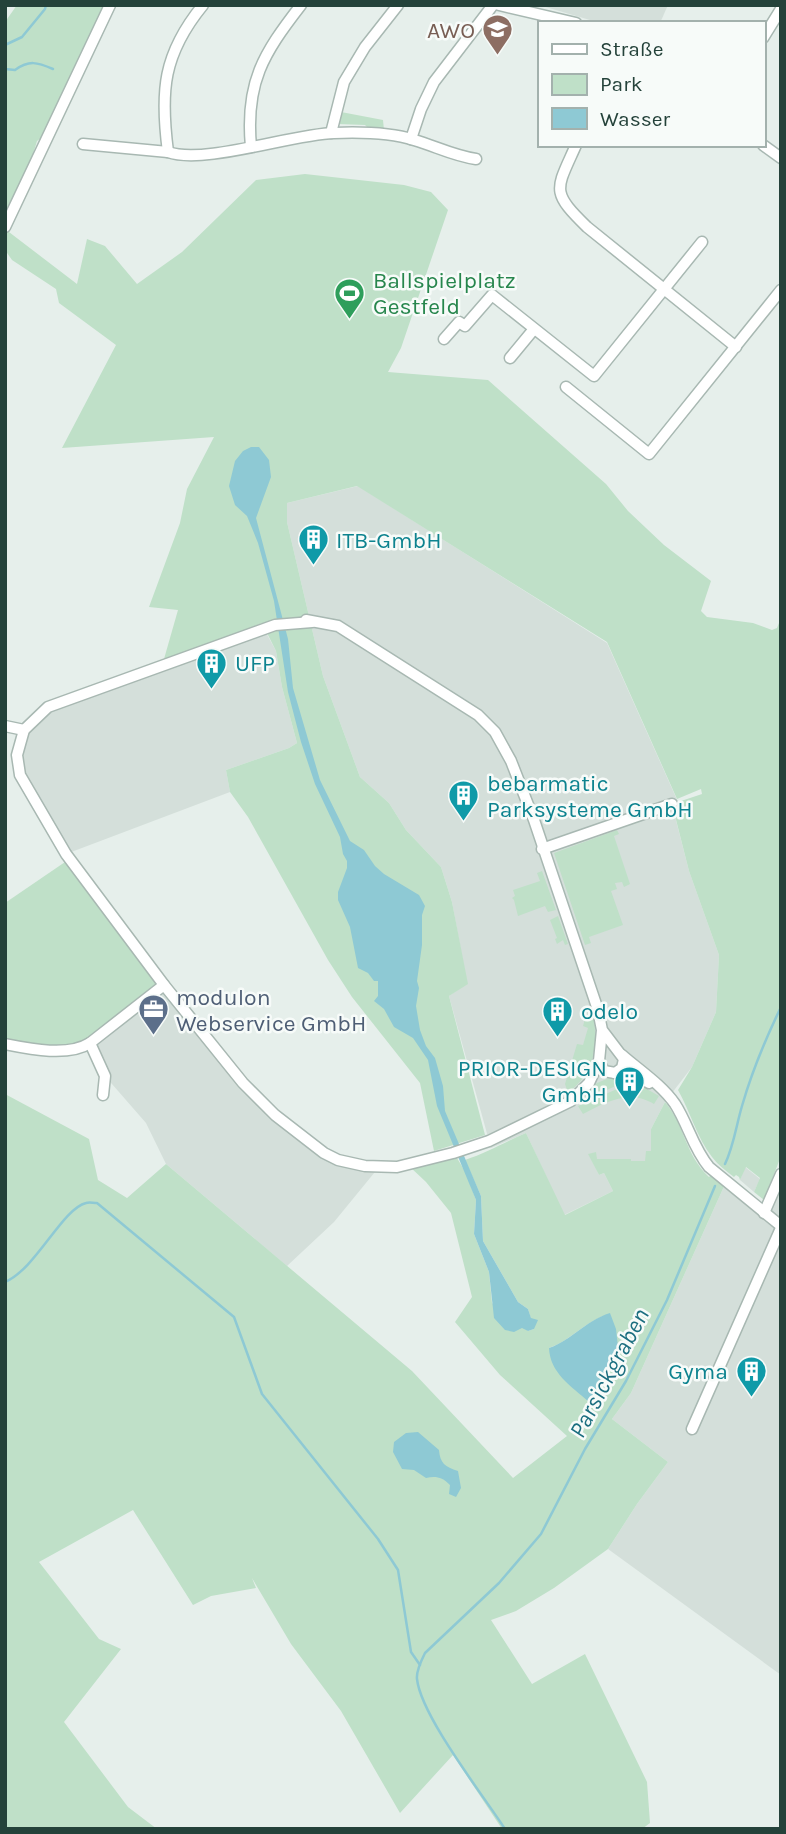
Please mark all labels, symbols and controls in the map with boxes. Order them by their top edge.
school or university icon: AWO [481,13,515,57]
place label: AWO [427,17,475,44]
legend [538,21,765,147]
text: Straße [600,37,663,61]
text: Park [600,72,643,96]
text: Wasser [600,107,671,131]
place label: Ballspielplatz Gestfeld [373,267,516,320]
sports icon: Ballspielplatz Gestfeld [333,276,367,320]
building icon: ITB-GmbH [296,523,330,567]
place label: ITB-GmbH [336,527,442,554]
building icon: UFP [195,646,229,690]
place label: UFP [235,650,275,677]
place label: bebarmatic Parksysteme GmbH [487,770,693,823]
building icon: bebarmatic Parksysteme GmbH [447,779,481,823]
place label: modulon Webservice GmbH [176,984,366,1037]
office icon: modulon Webservice GmbH [136,993,170,1037]
building icon: odelo [541,994,575,1038]
place label: odelo [581,998,638,1025]
place label: PRIOR-DESIGN GmbH [458,1055,607,1108]
building icon: PRIOR-DESIGN GmbH [613,1064,647,1108]
water label: Parsickgraben [563,1303,655,1443]
building icon: Gyma [734,1354,768,1398]
place label: Gyma [668,1358,728,1385]

